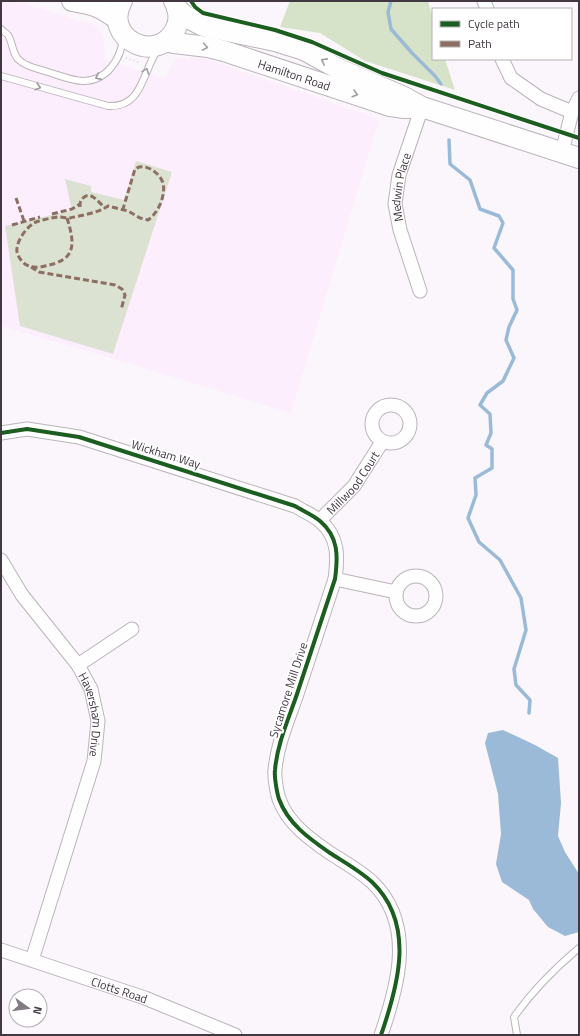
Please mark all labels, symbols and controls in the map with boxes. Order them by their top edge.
legend [432,8,572,60]
text: Cycle path [468,14,520,33]
text: Path [468,34,492,53]
one-way arrow [202,42,208,50]
street label: Hamilton Road [256,53,333,95]
one-way arrow [321,58,328,66]
one-way arrow [142,68,150,75]
one-way arrow [94,72,102,80]
one-way arrow [35,82,42,90]
one-way arrow [352,90,358,98]
street label: Medwin Place [385,150,415,223]
street label: Wickham Way [129,434,203,474]
street label: Millwood Court [322,446,384,518]
street label: Sycamore Mill Drive [264,640,312,740]
street label: Haversham Drive [74,668,108,758]
street label: Clotts Road [89,971,150,1008]
north arrow [8,988,48,1028]
text: N [29,1005,46,1016]

